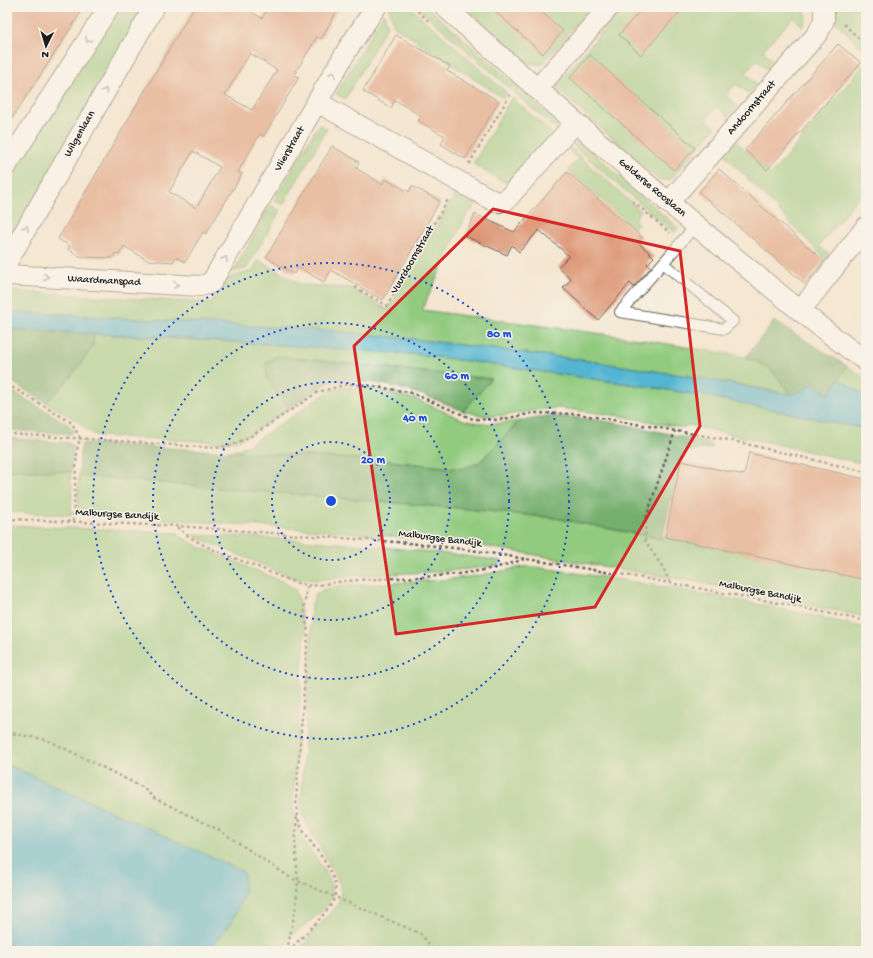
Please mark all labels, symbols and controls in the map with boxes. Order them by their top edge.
north arrow [26,26,66,66]
one-way arrow [85,36,92,43]
text: N [41,48,49,60]
one-way arrow [329,71,336,78]
street label: Andoornstraat [725,77,780,138]
one-way arrow [100,88,107,95]
street label: Wilgenlaan [62,108,98,159]
street label: Vlierstraat [272,123,308,174]
street label: Gelderse Rooslaan [616,156,689,220]
street label: Vuurdoornstraat [388,223,438,297]
one-way arrow [22,225,29,232]
one-way arrow [220,256,228,263]
one-way arrow [43,273,49,281]
street label: Waardmanspad [67,273,142,289]
one-way arrow [173,280,179,289]
text: 80 m [487,328,512,342]
text: 60 m [445,370,470,384]
text: 40 m [402,412,427,426]
text: 20 m [361,454,386,468]
centre of rings [324,494,338,508]
street label: Malburgse Bandijk [75,507,160,523]
street label: Malburgse Bandijk [398,528,483,550]
street label: Malburgse Bandijk [718,578,803,606]

